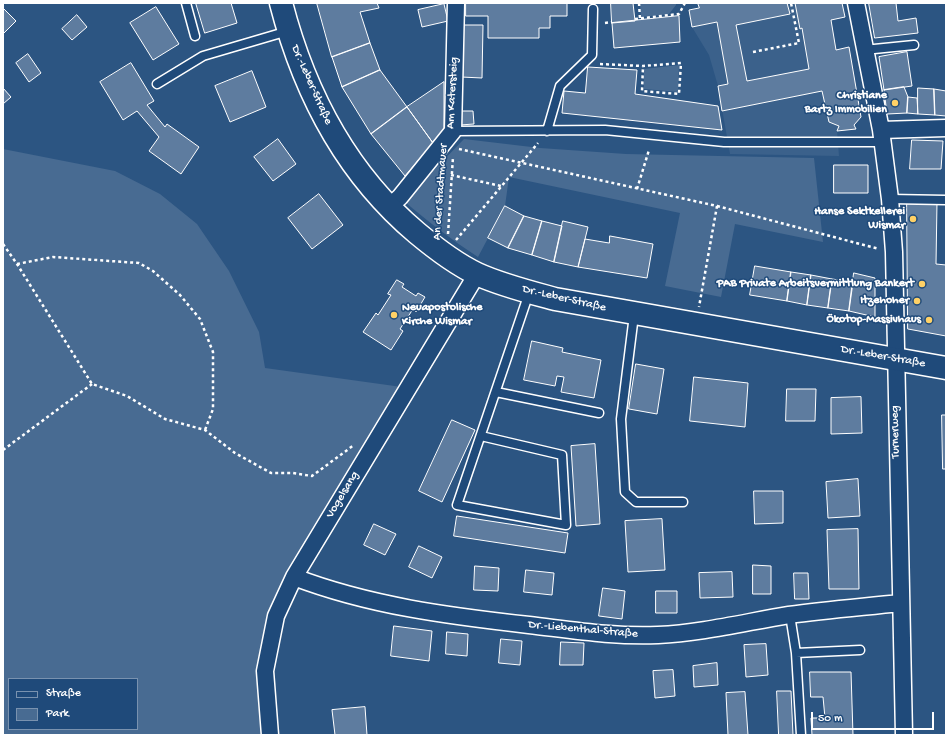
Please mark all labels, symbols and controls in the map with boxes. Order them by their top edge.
street label: Dr.-Leber-Straße [287,43,335,127]
street label: Am Katersteig [444,57,462,129]
place label: Christiane Bartz Immobilien [805,89,887,117]
marker: Christiane Bartz Immobilien [890,98,900,108]
street label: An der Stadtmauer [430,143,452,241]
place label: Hanse Sektkellerei Wismar [814,205,905,233]
marker: Hanse Sektkellerei Wismar [908,214,918,224]
place label: PAB Private Arbeitsvermittlung Bankert [717,277,914,291]
marker: PAB Private Arbeitsvermittlung Bankert [917,279,927,289]
street label: Dr.-Leber-Straße [521,282,607,316]
place label: Itzehoher [860,294,909,308]
marker: Itzehoher [912,296,922,306]
place label: Neuapostolische Kirche Wismar [402,301,482,329]
marker: Neuapostolische Kirche Wismar [389,310,399,320]
place label: Ökotop-Massivhaus [827,313,921,327]
marker: Ökotop-Massivhaus [924,315,934,325]
street label: Dr.-Leber-Straße [840,342,926,372]
street label: Turnerweg [888,405,904,459]
street label: Vogelsang [323,469,363,521]
street label: Dr.-Liebenthal-Straße [527,618,639,642]
legend [8,678,138,730]
text: Straße [46,687,81,701]
scale bar [813,704,936,730]
text: Park [46,707,69,721]
text: 50 m [818,712,843,726]

